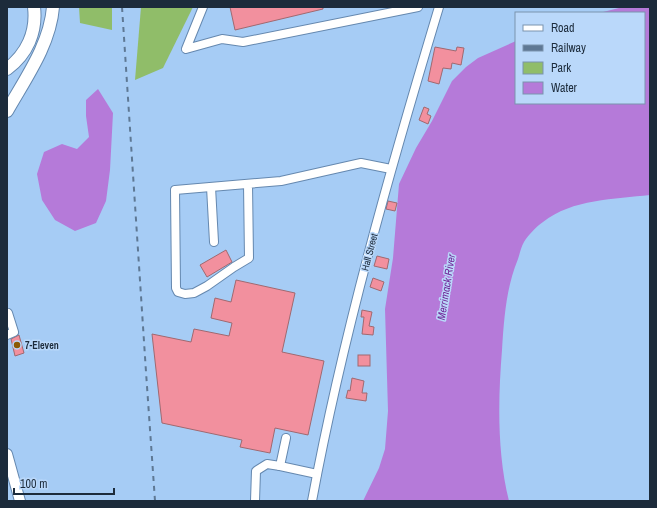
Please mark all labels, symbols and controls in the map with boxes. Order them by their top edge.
legend [515,12,645,104]
text: Road [551,20,575,36]
text: Railway [551,40,586,56]
text: Park [551,60,571,76]
text: Water [551,80,578,96]
street label: Hall Street [358,231,381,272]
water label: Merrimack River [434,252,458,321]
place label: 7-Eleven [25,339,59,352]
marker: 7-Eleven [12,340,22,350]
scale bar [14,470,114,496]
text: 100 m [20,476,47,492]

